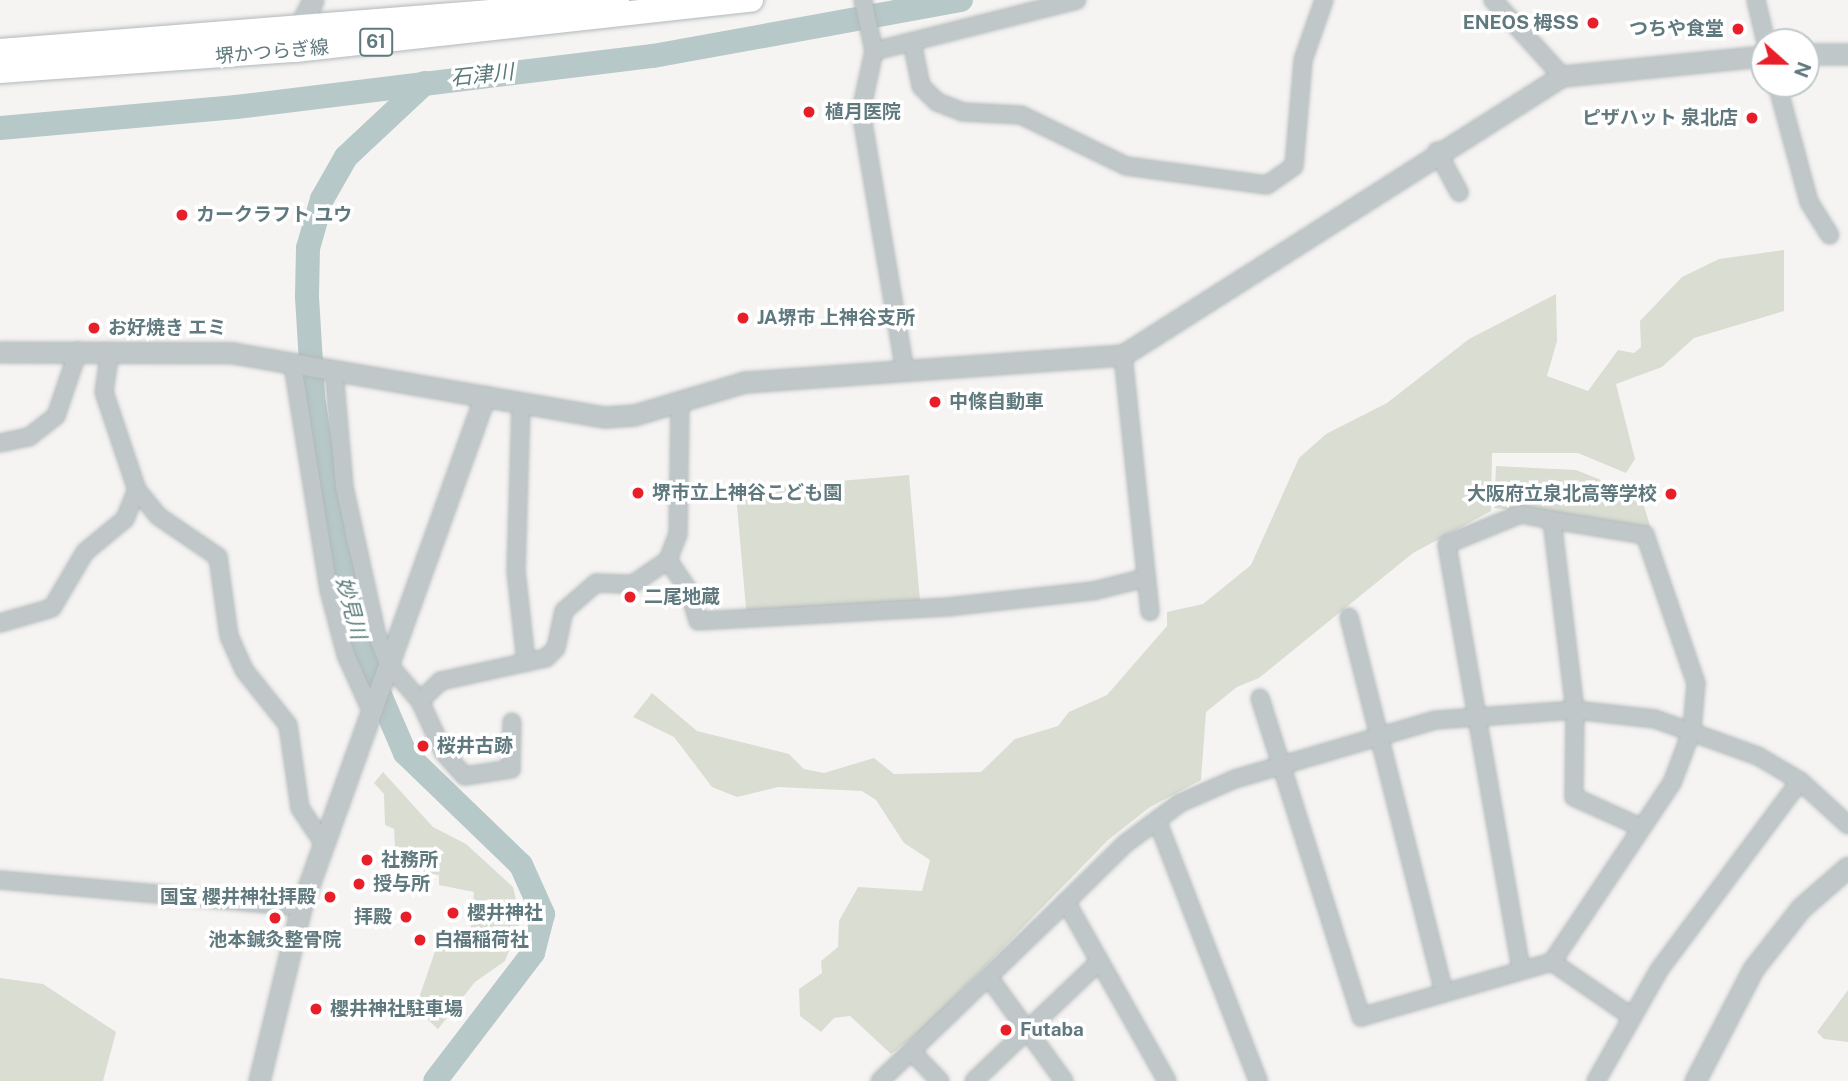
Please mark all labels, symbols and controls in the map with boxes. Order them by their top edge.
place label: ENEOS 栂SS [1463,12,1579,34]
marker: ENEOS 栂SS [1585,15,1601,31]
place label: つちや食堂 [1629,18,1724,40]
marker: つちや食堂 [1730,21,1746,37]
road number: 61 [358,28,394,56]
north arrow [1750,28,1820,98]
street label: 堺かつらぎ線 [214,36,330,68]
water label: 石津川 [449,59,515,91]
text: N [1790,59,1816,81]
place label: 植月医院 [825,101,901,123]
marker: 植月医院 [799,102,819,122]
place label: ピザハット 泉北店 [1582,107,1738,129]
marker: ピザハット 泉北店 [1744,110,1760,126]
place label: カークラフト ユウ [196,204,352,226]
marker: カークラフト ユウ [174,207,190,223]
place label: JA堺市 上神谷支所 [757,307,915,329]
marker: JA堺市 上神谷支所 [735,310,751,326]
place label: お好焼き エミ [108,317,226,339]
marker: お好焼き エミ [86,320,102,336]
place label: 中條自動車 [949,391,1044,413]
marker: 中條自動車 [927,394,943,410]
place label: 堺市立上神谷こども園 [652,482,842,504]
place label: 大阪府立泉北高等学校 [1467,483,1657,505]
marker: 堺市立上神谷こども園 [630,485,646,501]
marker: 大阪府立泉北高等学校 [1663,486,1679,502]
water label: 妙見川 [331,574,371,642]
place label: 二尾地蔵 [644,586,720,608]
marker: 二尾地蔵 [622,589,638,605]
place label: 桜井古跡 [437,735,513,757]
marker: 桜井古跡 [415,738,431,754]
place label: 社務所 [381,849,438,871]
marker: 社務所 [359,852,375,868]
place label: 授与所 [373,873,430,895]
marker: 授与所 [351,876,367,892]
place label: 国宝 櫻井神社拝殿 [160,886,316,908]
marker: 国宝 櫻井神社拝殿 [322,889,338,905]
place label: 櫻井神社 [467,902,543,924]
marker: 櫻井神社 [445,905,461,921]
place label: 拝殿 [354,906,392,928]
marker: 拝殿 [398,909,414,925]
marker: 池本鍼灸整骨院 [267,910,283,926]
place label: 池本鍼灸整骨院 [209,929,341,951]
place label: 白福稲荷社 [434,929,529,951]
marker: 白福稲荷社 [412,932,428,948]
place label: 櫻井神社駐車場 [330,998,463,1020]
marker: 櫻井神社駐車場 [308,1001,324,1017]
place label: Futaba [1020,1019,1084,1041]
marker: Futaba [998,1022,1014,1038]

